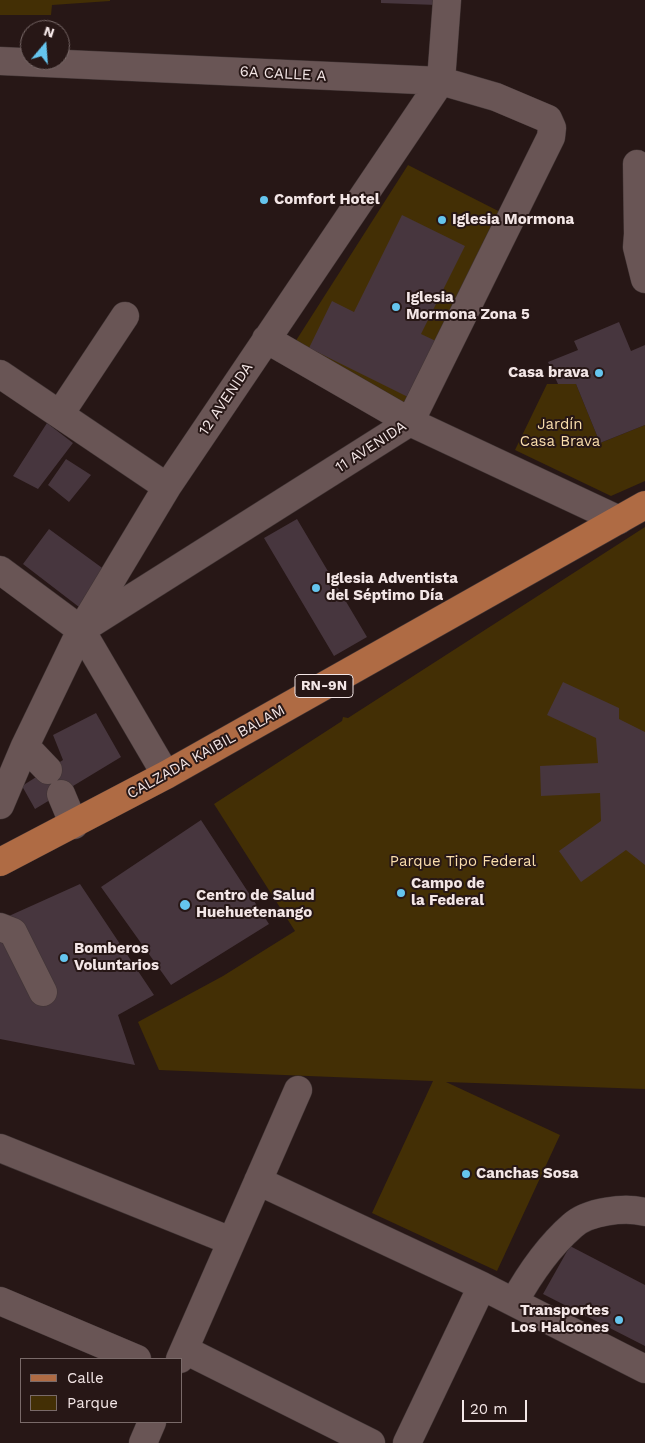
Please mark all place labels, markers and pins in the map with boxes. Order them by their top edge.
place label: Comfort Hotel [274,191,380,209]
marker: Comfort Hotel [258,194,270,206]
place label: Iglesia Mormona [452,211,574,229]
marker: Iglesia Mormona [436,214,448,226]
place label: Iglesia Mormona Zona 5 [406,289,530,324]
marker: Iglesia Mormona Zona 5 [390,301,402,313]
place label: Casa brava [508,364,589,382]
marker: Casa brava [593,367,605,379]
place label: Iglesia Adventista del Séptimo Día [326,570,458,605]
marker: Iglesia Adventista del Séptimo Día [310,582,322,594]
place label: Campo de la Federal [411,875,485,910]
place label: Centro de Salud Huehuetenango [196,887,315,922]
marker: Campo de la Federal [395,887,407,899]
marker: Centro de Salud Huehuetenango [178,898,192,912]
place label: Bomberos Voluntarios [74,940,159,975]
marker: Bomberos Voluntarios [58,952,70,964]
place label: Canchas Sosa [476,1165,578,1183]
marker: Canchas Sosa [460,1168,472,1180]
place label: Transportes Los Halcones [511,1302,609,1337]
marker: Transportes Los Halcones [613,1314,625,1326]

